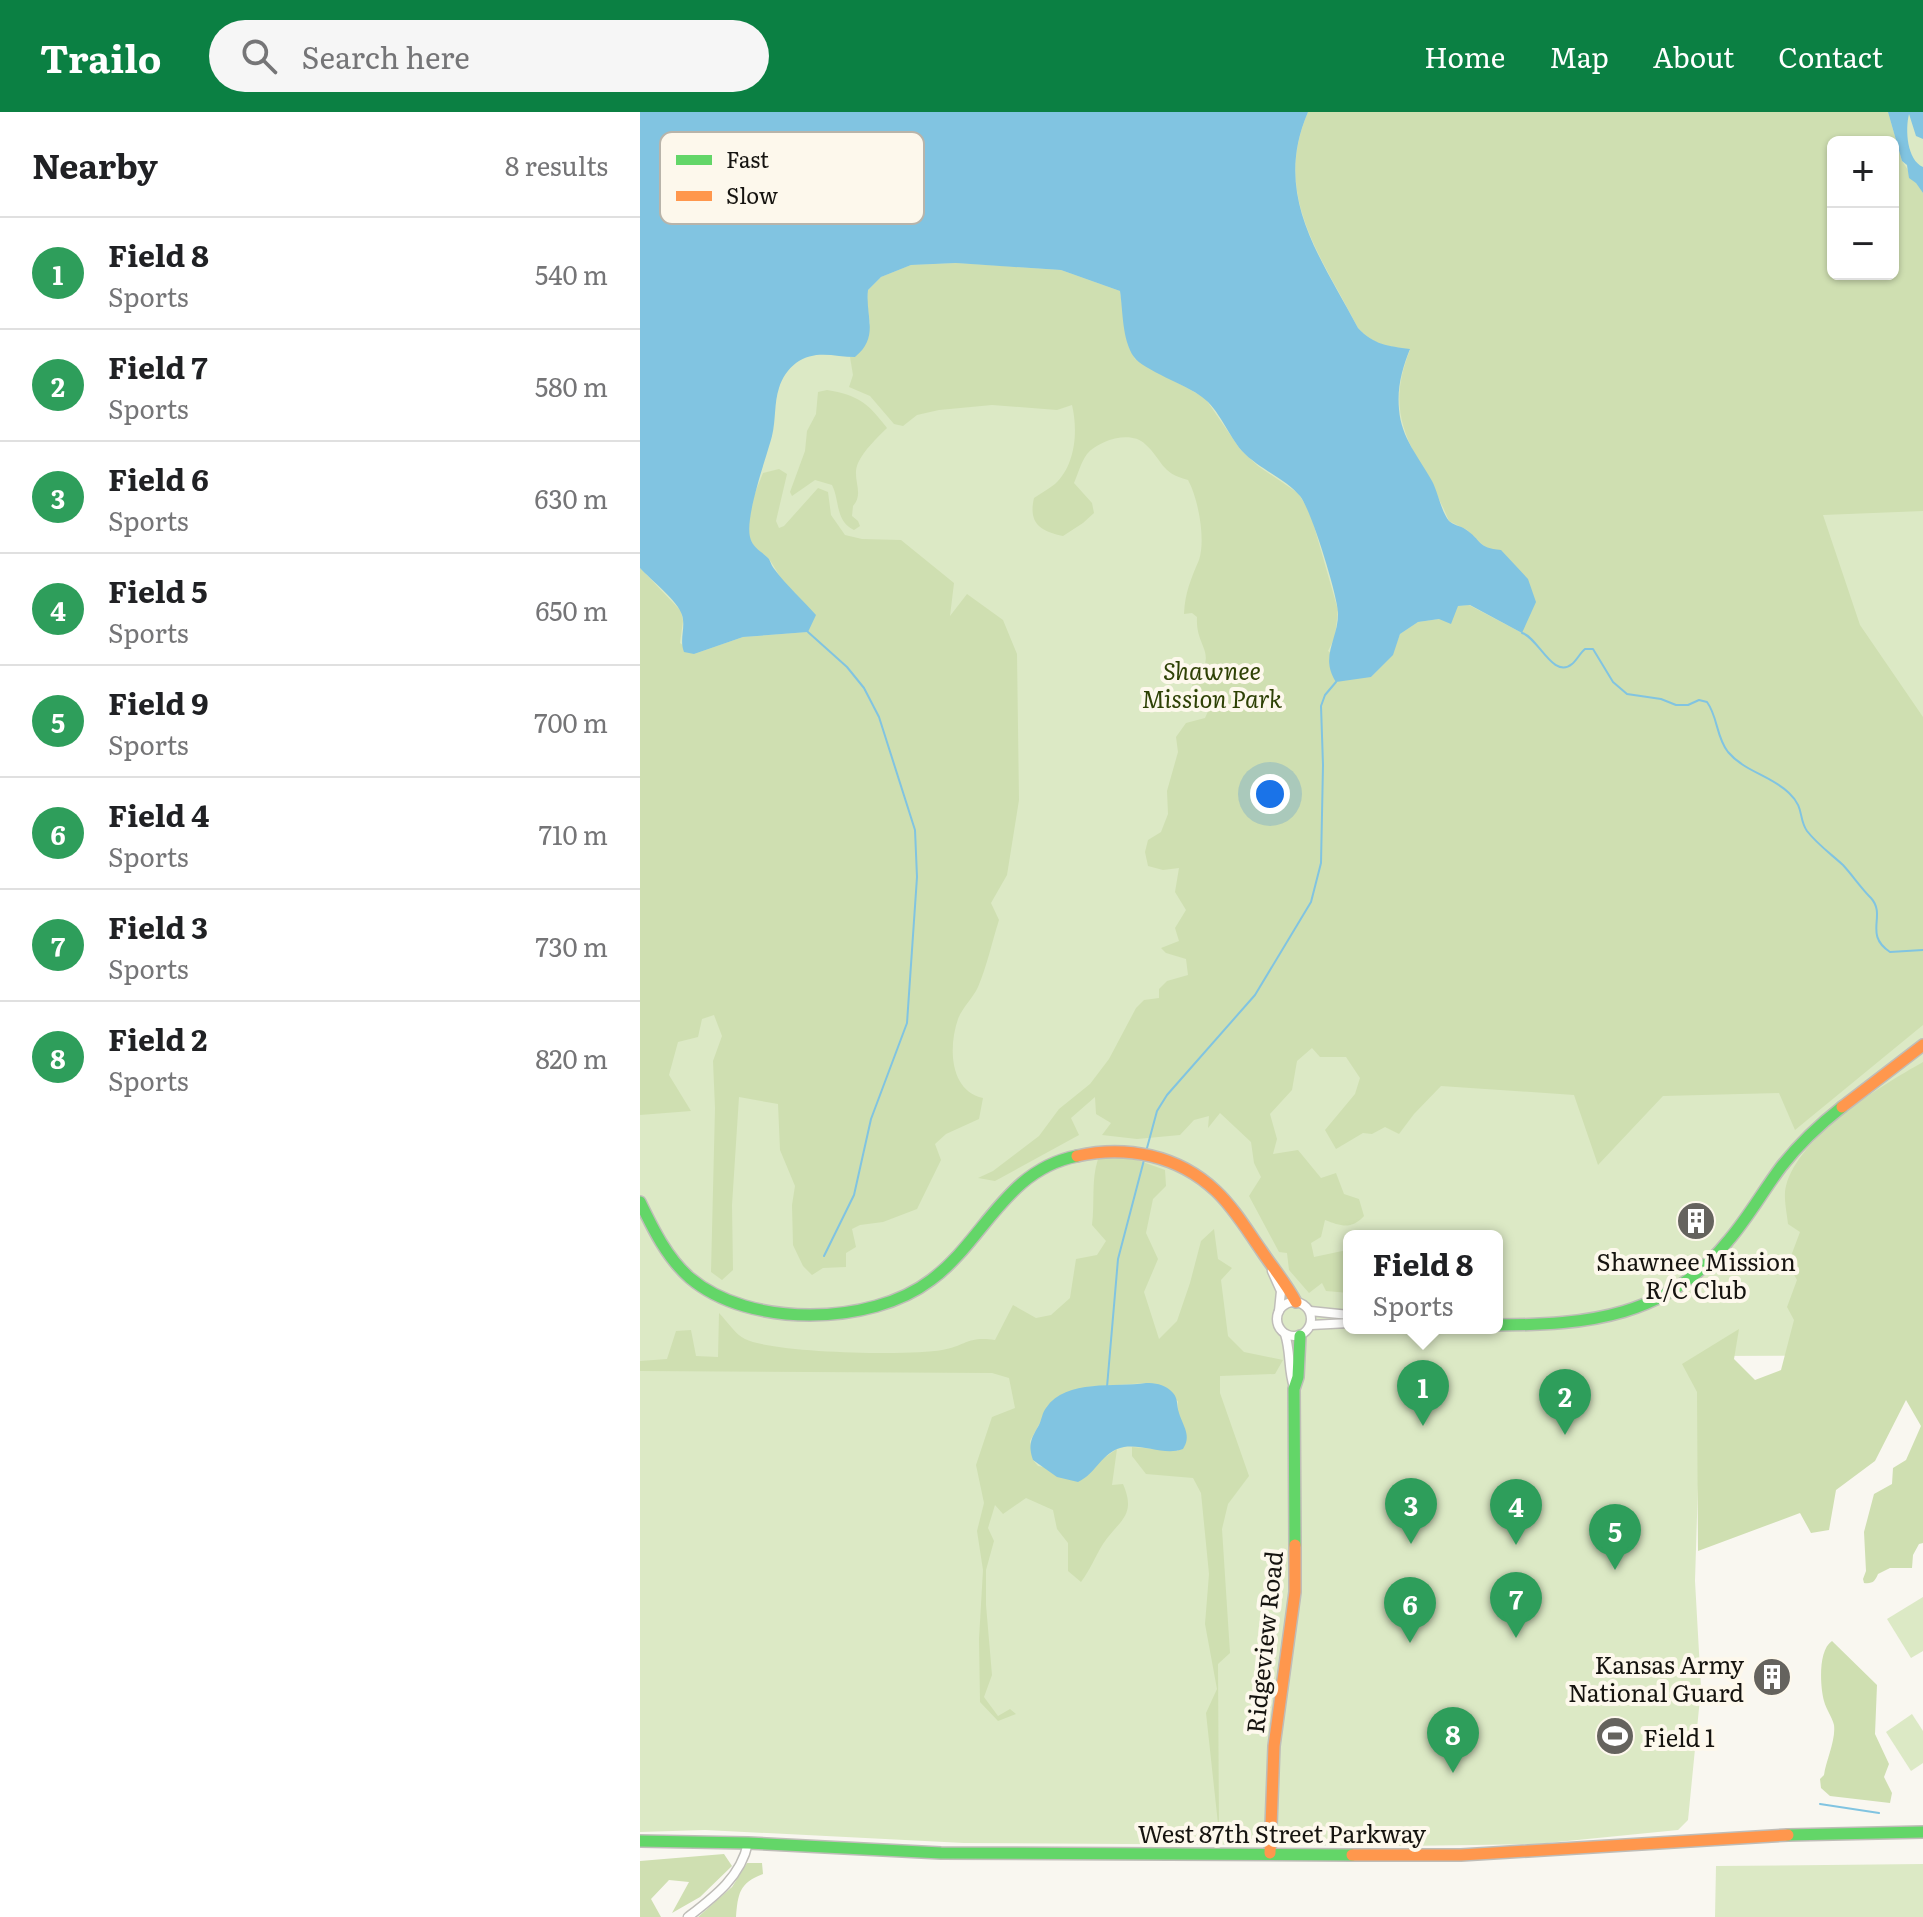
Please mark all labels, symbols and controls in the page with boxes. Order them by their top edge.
search box [209,20,769,92]
text: Trailo [40,28,161,85]
icon: search [237,34,281,78]
text: Search here [301,34,470,78]
text: Home [1424,35,1505,77]
text: Map [1549,35,1609,77]
text: About [1653,35,1734,77]
text: Contact [1778,35,1883,77]
legend [660,132,924,224]
map controls [1827,136,1899,280]
button: + [1827,136,1899,208]
text: Nearby [32,139,158,189]
text: Fast [726,142,769,175]
text: 8 results [505,145,608,184]
text: Slow [726,178,778,211]
button: − [1827,208,1899,280]
text: Field 8 [108,232,209,276]
text: 1 [53,254,63,293]
text: 540 m [535,254,608,293]
text: Sports [108,276,189,315]
text: Field 7 [108,344,207,388]
text: 2 [51,366,65,405]
text: 580 m [535,366,608,405]
text: Sports [108,388,189,427]
text: Field 6 [108,456,209,500]
text: 3 [51,478,65,517]
text: 630 m [534,478,608,517]
text: Sports [108,500,189,539]
text: Field 5 [108,568,207,612]
text: 4 [50,590,66,629]
text: 650 m [535,590,608,629]
text: Sports [108,612,189,651]
park label: Shawnee Mission Park [1142,652,1283,715]
text: Field 9 [108,680,208,724]
text: 5 [51,702,65,741]
text: 700 m [534,702,608,741]
text: Sports [108,724,189,763]
your location [1250,774,1290,814]
text: Field 4 [108,792,209,836]
text: 6 [50,814,66,853]
text: 710 m [539,814,608,853]
text: Sports [108,836,189,875]
text: Field 3 [108,904,208,948]
text: 7 [51,926,65,965]
text: 730 m [536,926,608,965]
text: Sports [108,948,189,987]
text: Field 2 [108,1016,207,1060]
text: 8 [50,1038,66,1077]
text: 820 m [535,1038,608,1077]
text: Sports [108,1060,189,1099]
building icon: Shawnee Mission R/C Club [1675,1200,1717,1242]
popup [1343,1230,1503,1334]
text: Field 8 [1373,1241,1473,1285]
place label: Shawnee Mission R/C Club [1596,1243,1796,1306]
text: Sports [1373,1285,1453,1324]
pin: 1 [1397,1360,1449,1426]
pin: 2 [1539,1369,1591,1435]
pin: 3 [1385,1478,1437,1544]
pin: 4 [1490,1479,1542,1545]
pin: 5 [1589,1504,1641,1570]
street label: Ridgeview Road [1236,1549,1290,1735]
pin: 7 [1490,1572,1542,1638]
pin: 6 [1384,1577,1436,1643]
place label: Kansas Army National Guard [1568,1646,1744,1709]
building icon: Kansas Army National Guard [1751,1656,1793,1698]
pin: 8 [1427,1707,1479,1773]
sports icon: Field 1 [1594,1715,1636,1757]
place label: Field 1 [1643,1719,1715,1754]
street label: West 87th Street Parkway [1138,1815,1426,1850]

